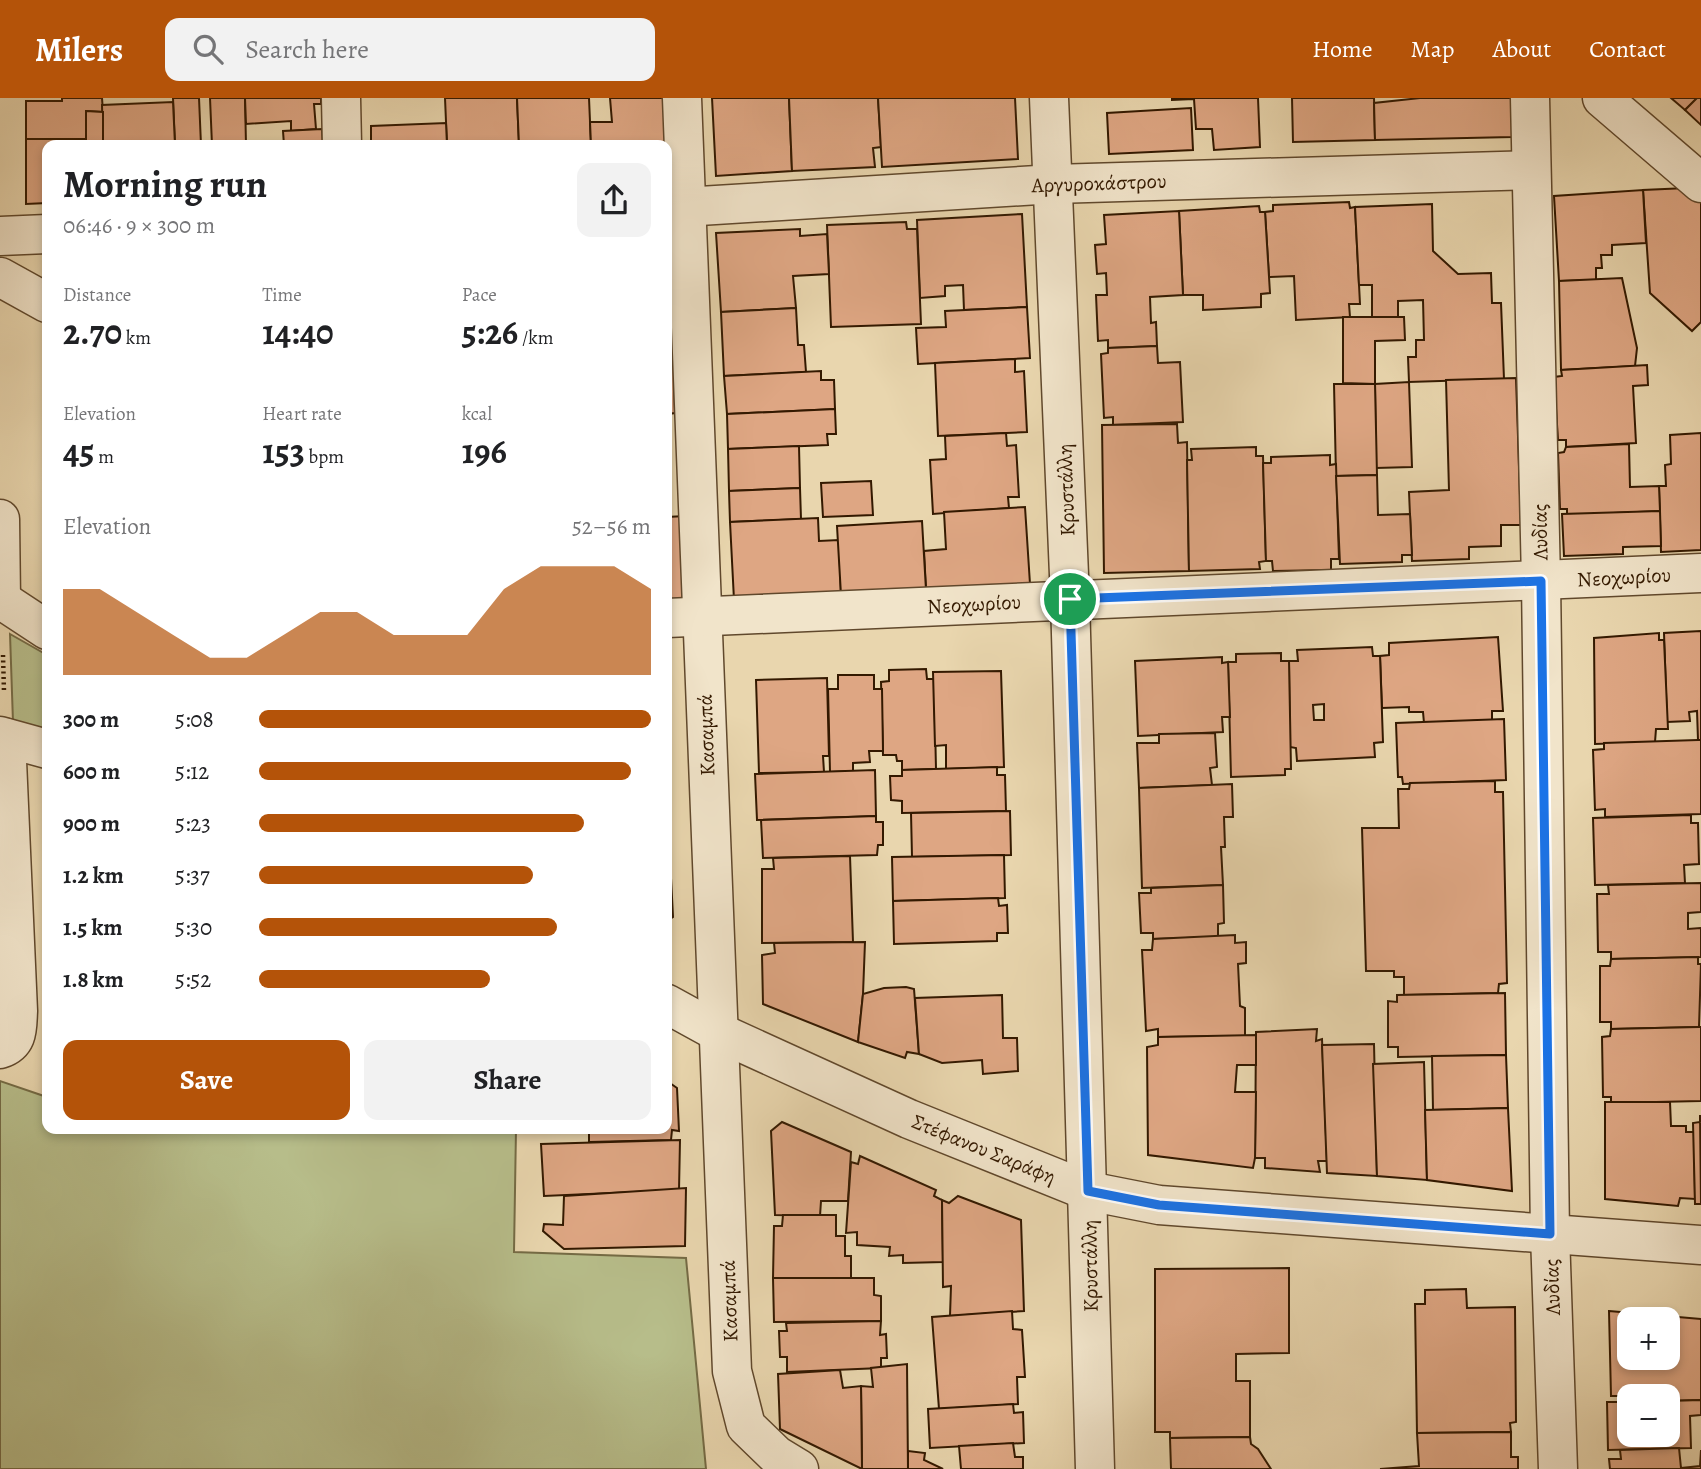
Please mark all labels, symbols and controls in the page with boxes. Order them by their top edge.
search box [165,18,655,81]
text: Milers [35,27,123,72]
icon: search [189,30,227,68]
text: Search here [245,32,369,67]
text: Home [1312,33,1373,65]
text: Map [1411,33,1455,65]
text: About [1493,33,1551,65]
text: Contact [1589,33,1666,65]
text: Morning run [63,158,267,210]
button: share [577,163,651,237]
street label: Αργυροκάστρου [1030,167,1167,199]
text: 06:46 · 9 × 300 m [63,210,215,241]
text: Distance [63,282,131,308]
text: Time [262,282,302,308]
text: Pace [462,282,497,308]
text: 2.70 [63,308,122,356]
text: 14:40 [262,308,334,356]
text: 5:26 [462,308,518,356]
text: km [122,325,151,351]
text: /km [518,325,553,351]
text: Elevation [63,401,136,427]
text: Heart rate [262,401,342,427]
text: kcal [462,401,492,427]
text: 45 [63,427,94,475]
text: 153 [262,427,305,475]
text: 196 [462,427,507,475]
street label: Κρυστάλλη [1050,443,1082,537]
text: m [94,444,114,470]
text: bpm [305,444,344,470]
street label: Λυδίας [1526,504,1555,561]
text: Elevation [63,511,151,542]
text: 52–56 m [572,511,651,542]
street label: Νεοχωρίου [1576,561,1672,593]
pin [1040,569,1100,629]
icon: arrive [1051,580,1089,618]
street label: Νεοχωρίου [926,588,1022,620]
street label: Κασαμπά [691,694,721,776]
text: 300 m [63,704,119,735]
text: 5:08 [175,704,214,735]
text: 600 m [63,756,120,787]
text: 5:12 [175,756,209,787]
text: 900 m [63,808,120,839]
text: 5:23 [175,808,211,839]
text: 1.2 km [63,860,124,891]
text: 5:37 [175,860,210,891]
text: 1.5 km [63,912,123,943]
text: 5:30 [175,912,212,943]
text: 1.8 km [63,964,124,995]
text: 5:52 [175,964,211,995]
button: Save [63,1040,350,1120]
button: Share [364,1040,651,1120]
street label: Στέφανου Σαράφη [908,1107,1060,1191]
street label: Κρυστάλλη [1075,1220,1105,1312]
street label: Λυδίας [1537,1258,1567,1317]
street label: Κασαμπά [714,1260,744,1342]
map controls [1617,1307,1680,1447]
button: + [1617,1307,1680,1370]
button: − [1617,1384,1680,1447]

